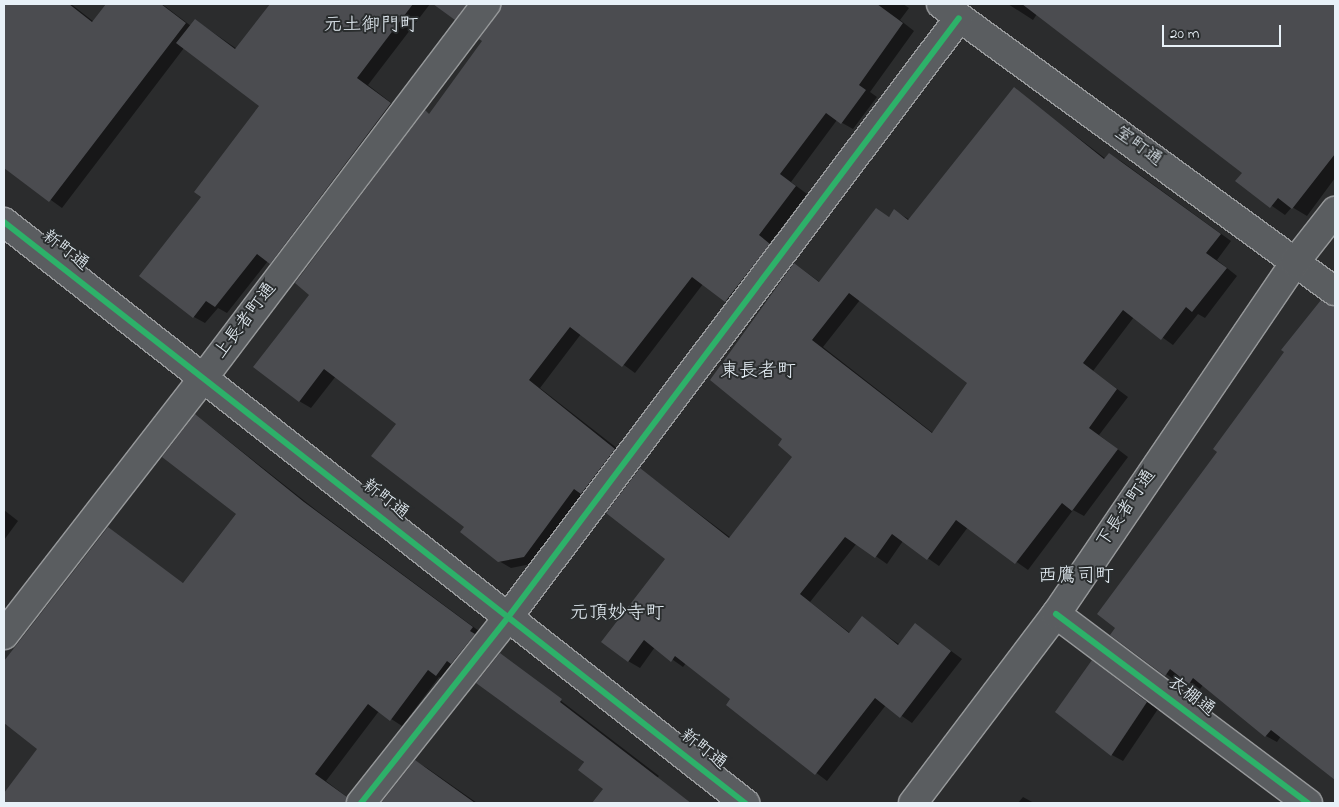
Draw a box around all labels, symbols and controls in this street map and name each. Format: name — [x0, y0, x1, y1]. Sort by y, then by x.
district label: 元土御門町 — [324, 15, 418, 37]
scale bar — [1164, 15, 1283, 47]
text: 20 m — [1170, 23, 1199, 45]
street label: 室町通 — [1110, 122, 1166, 172]
street label: 新町通 — [37, 226, 93, 276]
street label: 上長者町通 — [210, 279, 282, 363]
district label: 東長者町 — [720, 361, 796, 383]
street label: 下長者町通 — [1093, 466, 1161, 552]
street label: 新町通 — [357, 475, 413, 525]
district label: 西鷹司町 — [1038, 566, 1114, 588]
district label: 元頂妙寺町 — [570, 603, 664, 625]
street label: 衣棚通 — [1163, 672, 1219, 722]
street label: 新町通 — [675, 725, 731, 775]

